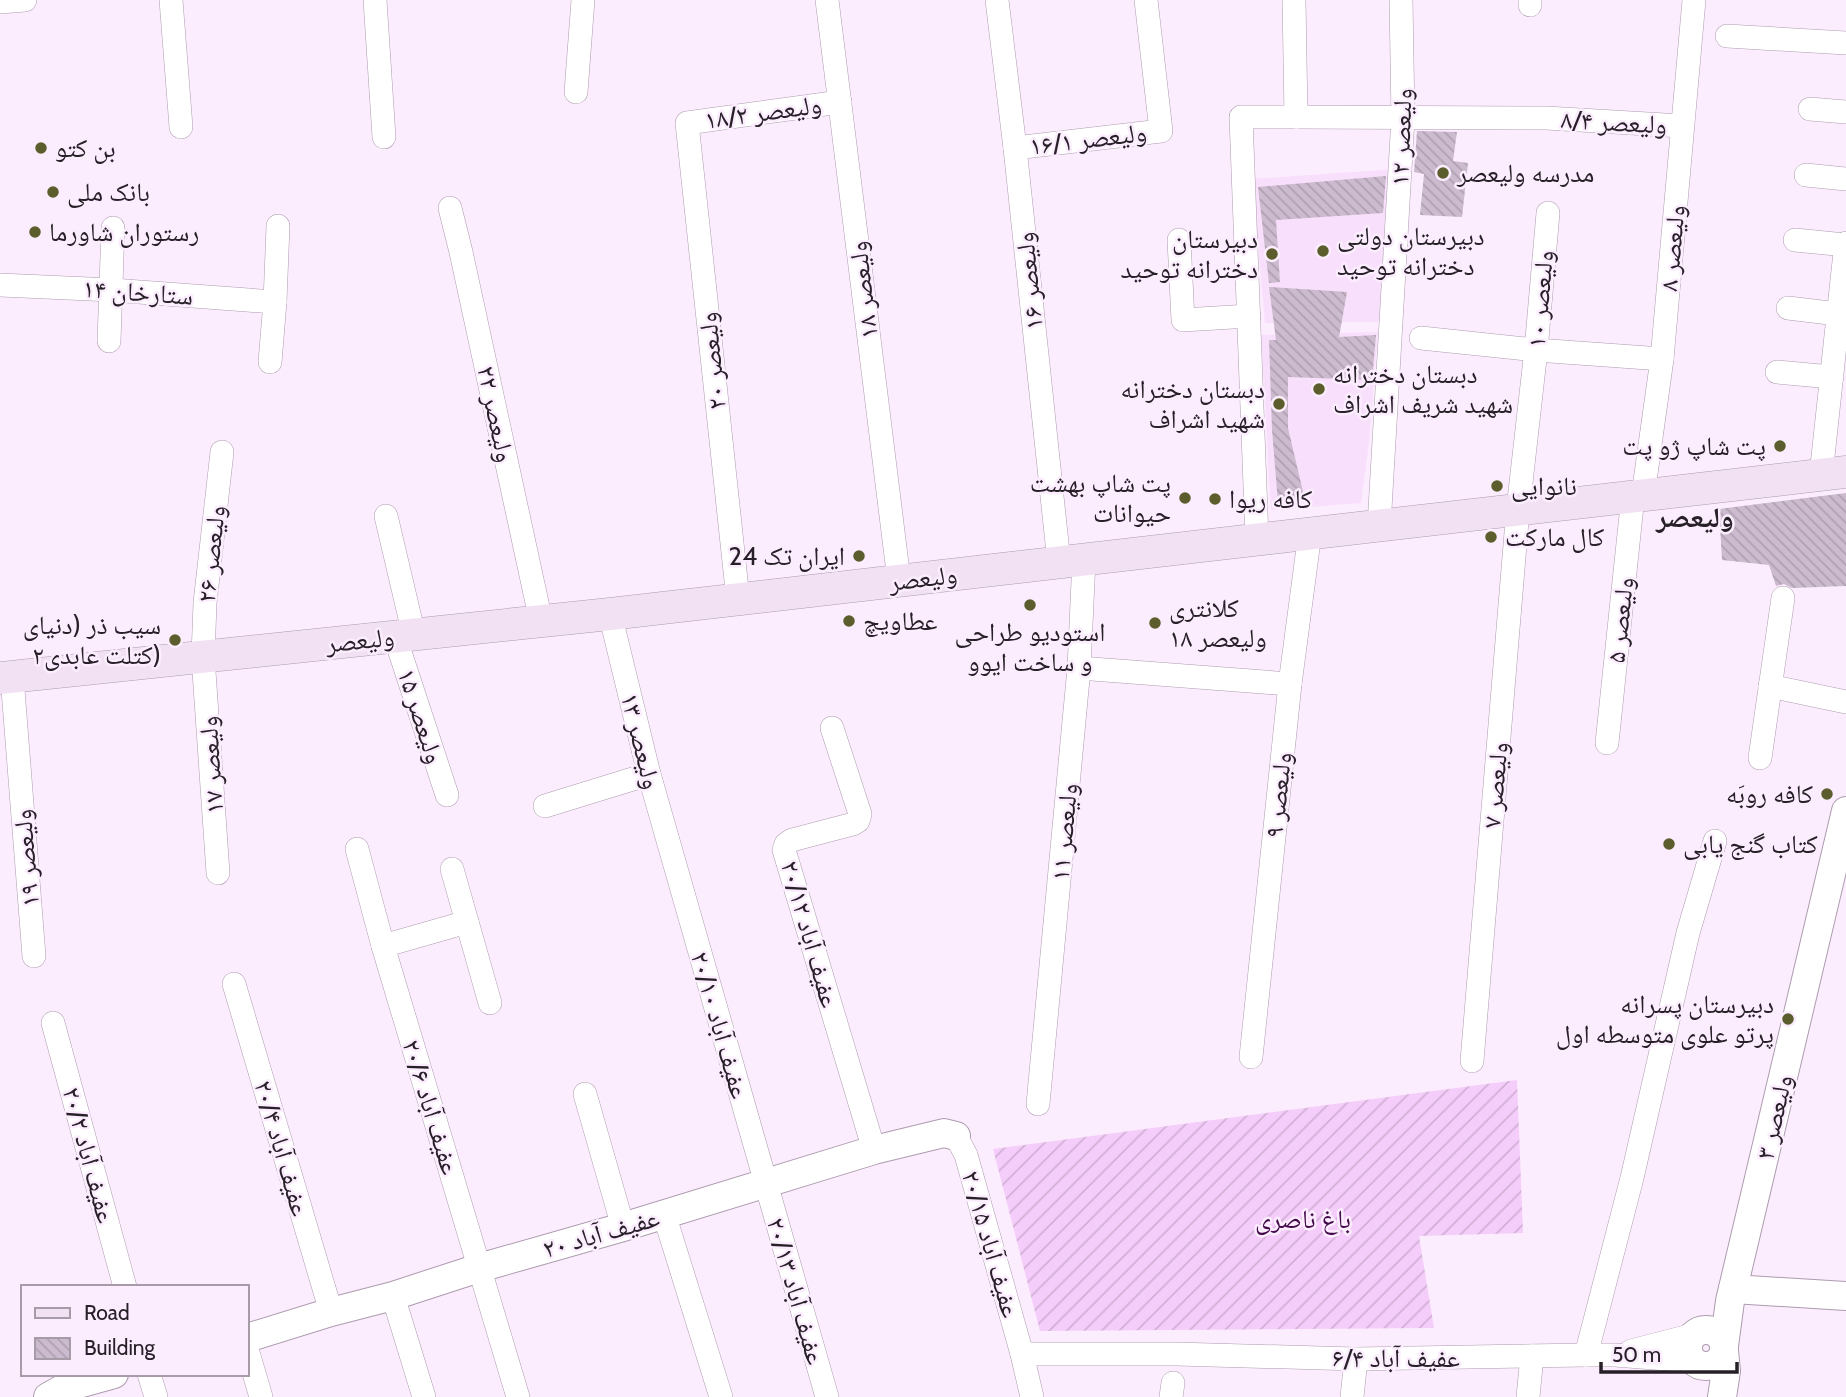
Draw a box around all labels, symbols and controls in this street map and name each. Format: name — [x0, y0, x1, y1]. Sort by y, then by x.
street label: ۱۸/۲ ولیعصر — [702, 88, 824, 136]
street label: ۱۲ ولیعصر — [1383, 88, 1419, 186]
street label: ۸/۴ ولیعصر — [1560, 103, 1668, 141]
street label: ۱۶/۱ ولیعصر — [1028, 116, 1148, 162]
place label: بن کتو — [55, 132, 116, 164]
marker: بن کتو — [33, 140, 49, 156]
place label: مدرسه ولیعصر — [1456, 157, 1594, 189]
marker: مدرسه ولیعصر — [1435, 165, 1451, 181]
place label: بانک ملی — [67, 176, 150, 208]
marker: بانک ملی — [45, 184, 61, 200]
street label: ۸ ولیعصر — [1652, 204, 1692, 292]
place label: رستوران شاورما — [49, 216, 199, 248]
place label: دبیرستان دولتی دخترانه توحید — [1337, 220, 1485, 282]
place label: دبیرستان دخترانه توحید — [1121, 223, 1258, 285]
marker: رستوران شاورما — [27, 224, 43, 240]
street label: ۱۶ ولیعصر — [1008, 231, 1050, 331]
street label: ۱۸ ولیعصر — [841, 240, 885, 340]
marker: دبیرستان دولتی دخترانه توحید — [1315, 243, 1331, 259]
marker: دبیرستان دخترانه توحید — [1264, 246, 1280, 262]
street label: ۱۰ ولیعصر — [1520, 249, 1560, 349]
street label: ۱۴ ستارخان — [82, 272, 194, 312]
street label: ۲۰ ولیعصر — [691, 311, 733, 411]
place label: دبستان دخترانه شهید شریف اشراف — [1333, 358, 1513, 420]
street label: ۲۲ ولیعصر — [470, 363, 522, 465]
place label: دبستان دخترانه شهید اشراف — [1121, 373, 1265, 435]
marker: دبستان دخترانه شهید شریف اشراف — [1311, 381, 1327, 397]
marker: دبستان دخترانه شهید اشراف — [1271, 396, 1287, 412]
place label: پت شاپ ژو پت — [1622, 430, 1766, 462]
marker: پت شاپ ژو پت — [1772, 438, 1788, 454]
place label: پت شاپ بهشت حیوانات — [1030, 467, 1171, 529]
place label: نانوایی — [1511, 470, 1577, 502]
marker: نانوایی — [1489, 478, 1505, 494]
place label: کافه ریوا — [1229, 483, 1312, 515]
marker: پت شاپ بهشت حیوانات — [1177, 490, 1193, 506]
marker: کافه ریوا — [1207, 491, 1223, 507]
district label: ولیعصر — [1655, 500, 1734, 534]
street label: ۲۶ ولیعصر — [190, 504, 232, 604]
place label: کال مارکت — [1505, 521, 1604, 553]
marker: کال مارکت — [1483, 529, 1499, 545]
place label: ایران تک 24 — [729, 540, 845, 572]
marker: ایران تک 24 — [851, 548, 867, 564]
street label: ولیعصر — [886, 558, 959, 598]
street label: ۵ ولیعصر — [1600, 576, 1640, 664]
place label: کلانتری ۱۸ ولیعصر — [1169, 592, 1267, 654]
marker: استودیو طراحی و ساخت ایوو — [1022, 597, 1038, 613]
place label: عطاویچ — [863, 605, 937, 638]
place label: سیب ذر (دنیای کتلت عابدی۲) — [23, 609, 161, 671]
marker: عطاویچ — [841, 613, 857, 629]
marker: کلانتری ۱۸ ولیعصر — [1147, 615, 1163, 631]
place label: استودیو طراحی و ساخت ایوو — [955, 616, 1105, 678]
street label: ولیعصر — [323, 621, 396, 660]
marker: سیب ذر (دنیای کتلت عابدی۲) — [167, 632, 183, 648]
street label: ۱۵ ولیعصر — [391, 665, 451, 767]
street label: ۱۳ ولیعصر — [614, 690, 668, 792]
street label: ۱۷ ولیعصر — [192, 715, 230, 815]
street label: ۷ ولیعصر — [1475, 741, 1515, 829]
street label: ۹ ولیعصر — [1258, 751, 1298, 839]
place label: کافه روبَه — [1726, 778, 1813, 810]
street label: ۱۱ ولیعصر — [1044, 782, 1084, 882]
marker: کافه روبَه — [1819, 786, 1835, 802]
street label: ۱۹ ولیعصر — [6, 808, 46, 908]
place label: کتاب گنج یابی — [1683, 828, 1818, 861]
marker: کتاب گنج یابی — [1661, 836, 1677, 852]
street label: عفیف آباد ۲۰/۱۲ — [774, 857, 846, 1011]
street label: عفیف آباد ۲۰/۱۰ — [684, 948, 756, 1102]
place label: دبیرستان پسرانه پرتو علوی متوسطه اول — [1556, 988, 1774, 1050]
marker: دبیرستان پسرانه پرتو علوی متوسطه اول — [1780, 1011, 1796, 1027]
street label: عفیف آباد ۲۰/۶ — [395, 1036, 467, 1178]
street label: ۳ ولیعصر — [1749, 1071, 1799, 1163]
street label: عفیف آباد ۲۰/۴ — [247, 1076, 317, 1220]
street label: عفیف آباد ۲۰/۲ — [55, 1083, 123, 1227]
street label: عفیف آباد ۲۰/۱۵ — [955, 1167, 1027, 1321]
street label: عفیف آباد ۲۰ — [539, 1201, 663, 1265]
park label: باغ ناصری — [1255, 1203, 1351, 1235]
street label: عفیف آباد ۲۰/۱۳ — [760, 1214, 832, 1368]
legend — [21, 1285, 248, 1376]
text: Road — [84, 1300, 130, 1325]
scale bar — [1601, 1330, 1738, 1374]
text: Building — [84, 1335, 156, 1360]
street label: عفیف آباد ۶/۴ — [1332, 1342, 1460, 1374]
text: 50 m — [1612, 1342, 1661, 1367]

